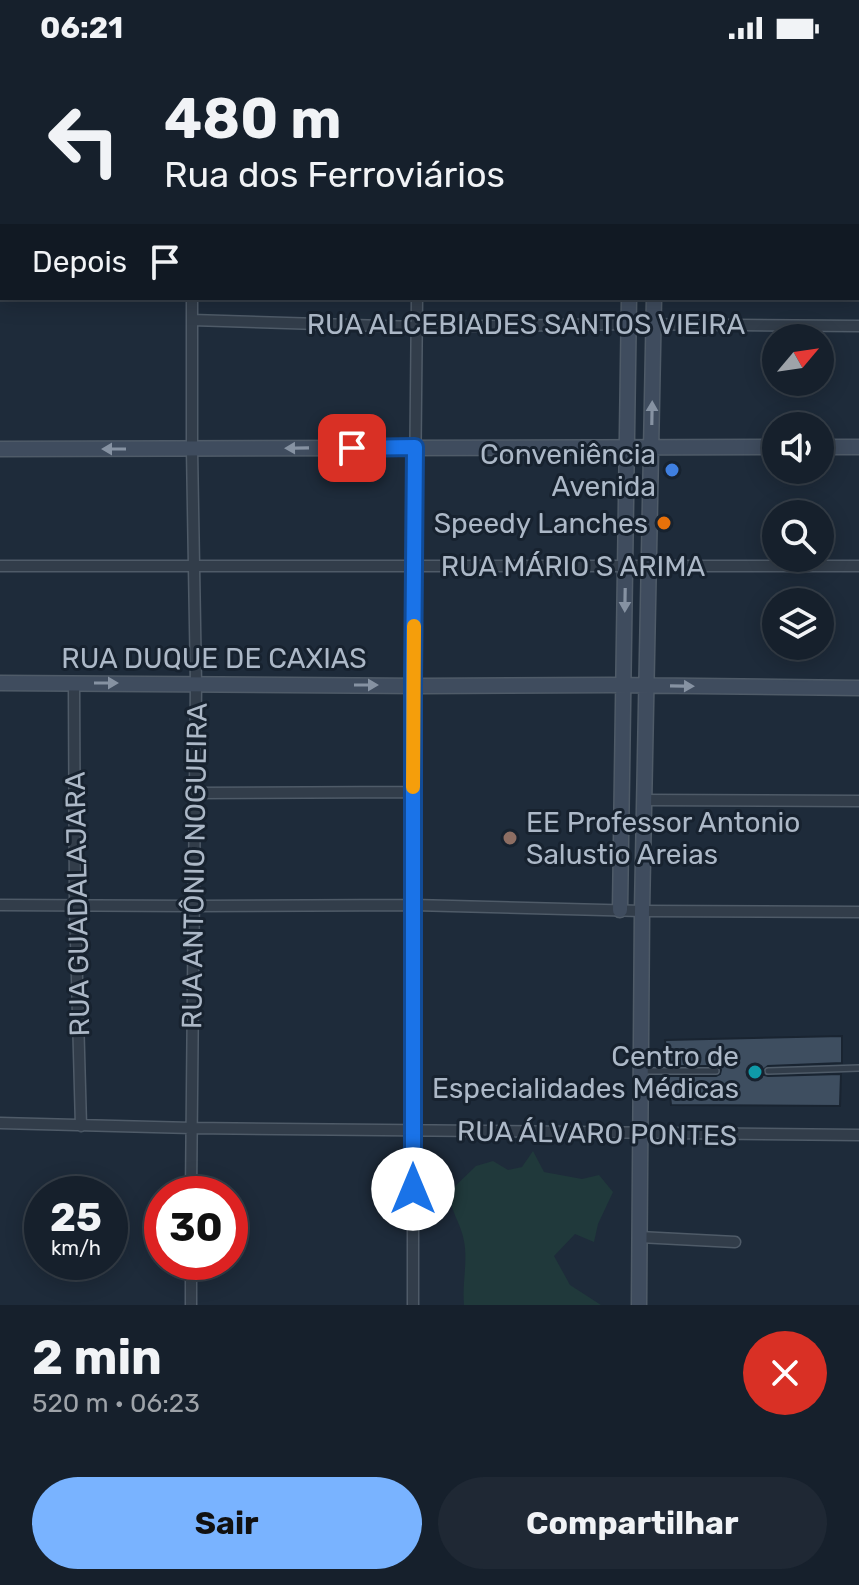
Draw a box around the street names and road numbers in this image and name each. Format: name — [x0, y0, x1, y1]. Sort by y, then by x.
street label: RUA ALCEBIADES SANTOS VIEIRA — [307, 308, 745, 341]
street label: RUA MÁRIO S ARIMA — [441, 550, 706, 583]
street label: RUA DUQUE DE CAXIAS — [61, 642, 367, 675]
street label: RUA ANTÔNIO NOGUEIRA — [175, 702, 214, 1029]
street label: RUA GUADALAJARA — [59, 771, 96, 1037]
street label: RUA ÁLVARO PONTES — [456, 1115, 737, 1152]

